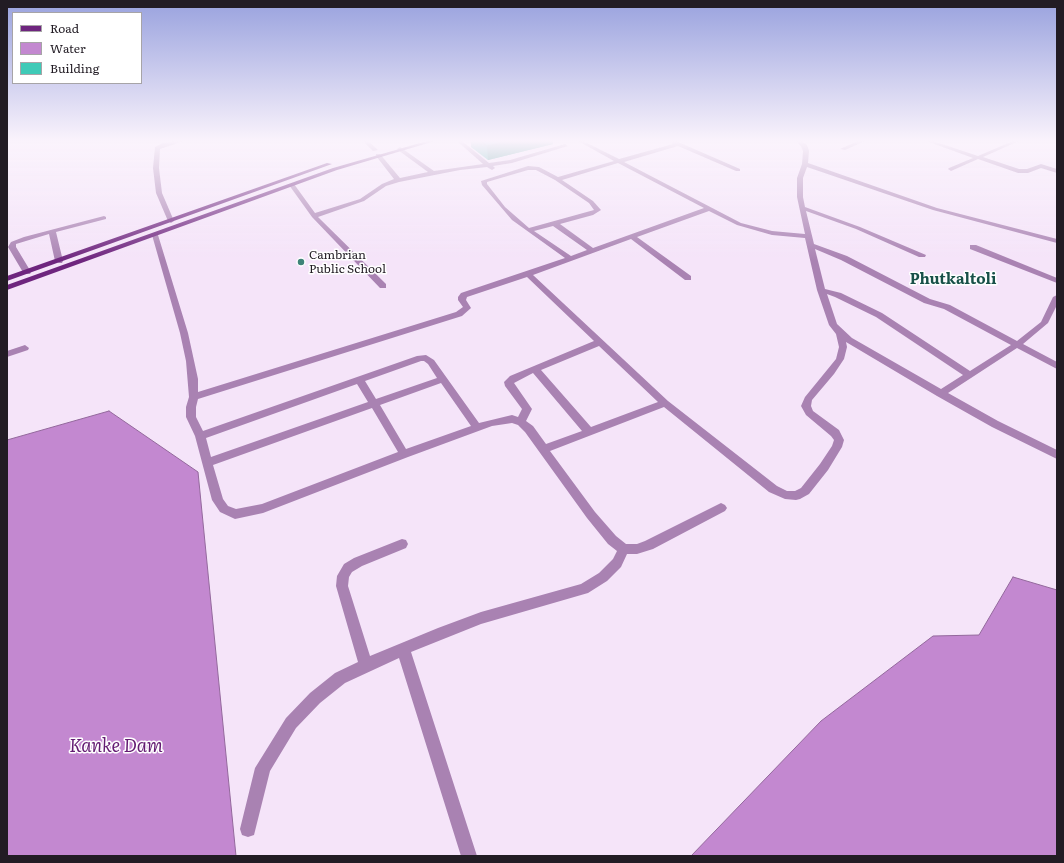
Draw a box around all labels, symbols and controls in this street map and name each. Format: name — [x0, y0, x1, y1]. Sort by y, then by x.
legend — [12, 12, 142, 84]
text: Road — [50, 19, 79, 37]
text: Water — [50, 39, 86, 57]
text: Building — [50, 59, 99, 77]
place label: Cambrian Public School — [309, 248, 386, 276]
marker: Cambrian Public School — [296, 257, 306, 267]
district label: Phutkaltoli — [910, 271, 996, 289]
water label: Kanke Dam — [69, 736, 163, 758]

